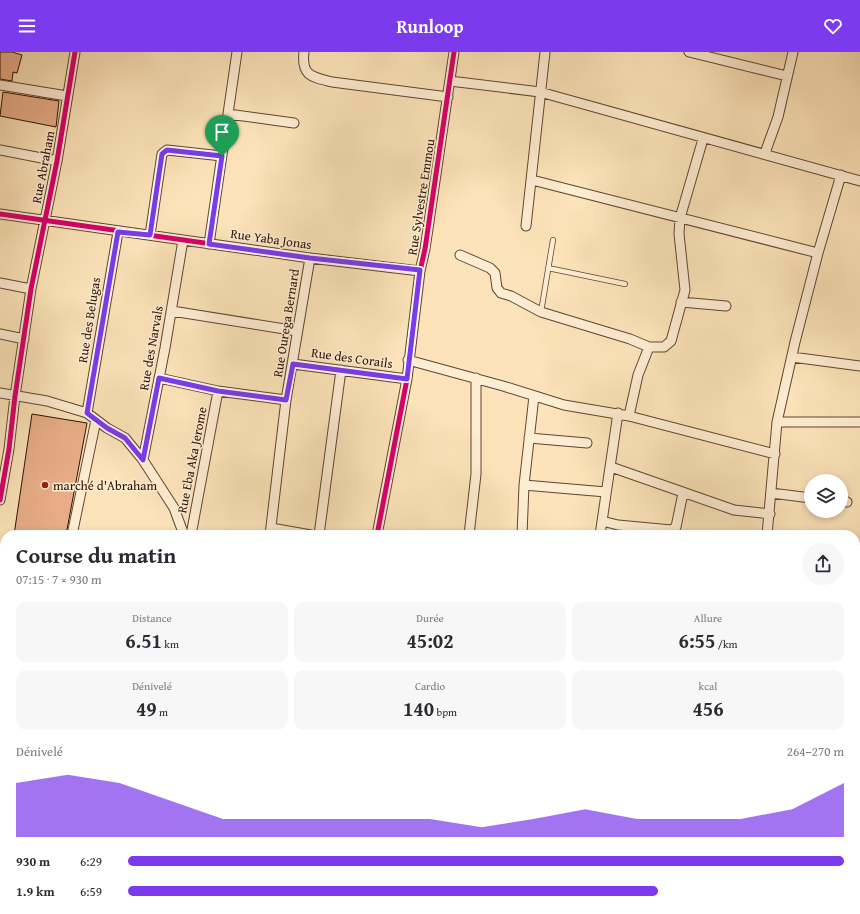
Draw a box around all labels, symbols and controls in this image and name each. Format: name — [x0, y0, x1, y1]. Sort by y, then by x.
text: Runloop — [396, 13, 464, 40]
icon: menu — [16, 15, 38, 37]
icon: heart — [822, 15, 844, 37]
pin — [205, 115, 239, 156]
icon: arrive — [211, 121, 233, 143]
street label: Rue Abraham — [27, 129, 59, 205]
street label: Rue Sylvestre Emmou — [402, 137, 440, 257]
street label: Rue Yaba Jonas — [229, 224, 313, 254]
street label: Rue Ourega Bernard — [268, 267, 304, 379]
street label: Rue des Belugas — [73, 276, 105, 364]
street label: Rue des Narvals — [134, 304, 168, 392]
street label: Rue des Corails — [310, 343, 394, 373]
street label: Rue Eba Aka Jerome — [172, 405, 212, 515]
map controls — [804, 474, 848, 518]
button: layers — [804, 474, 848, 518]
place label: marché d'Abraham — [53, 476, 157, 495]
marker: marché d'Abraham — [40, 480, 50, 490]
text: Course du matin — [16, 539, 176, 571]
button: share — [802, 543, 844, 585]
text: 07:15 · 7 × 930 m — [16, 570, 102, 589]
text: Distance — [132, 610, 172, 626]
text: Durée — [416, 610, 444, 626]
text: Allure — [694, 610, 722, 626]
text: 6.51 — [125, 626, 162, 655]
text: 45:02 — [406, 626, 454, 655]
text: 6:55 — [679, 626, 715, 655]
text: km — [162, 636, 179, 652]
text: /km — [715, 636, 737, 652]
text: Dénivelé — [132, 678, 172, 694]
text: Cardio — [415, 678, 445, 694]
text: kcal — [699, 678, 717, 694]
text: 49 — [136, 694, 157, 723]
text: 140 — [403, 694, 434, 723]
text: 456 — [692, 694, 724, 723]
text: m — [157, 704, 168, 720]
text: bpm — [434, 704, 457, 720]
text: Dénivelé — [16, 742, 63, 761]
text: 264–270 m — [787, 742, 844, 761]
text: 930 m — [16, 852, 50, 871]
text: 6:29 — [80, 852, 102, 871]
text: 1.9 km — [16, 882, 55, 901]
text: 6:59 — [80, 882, 102, 901]

